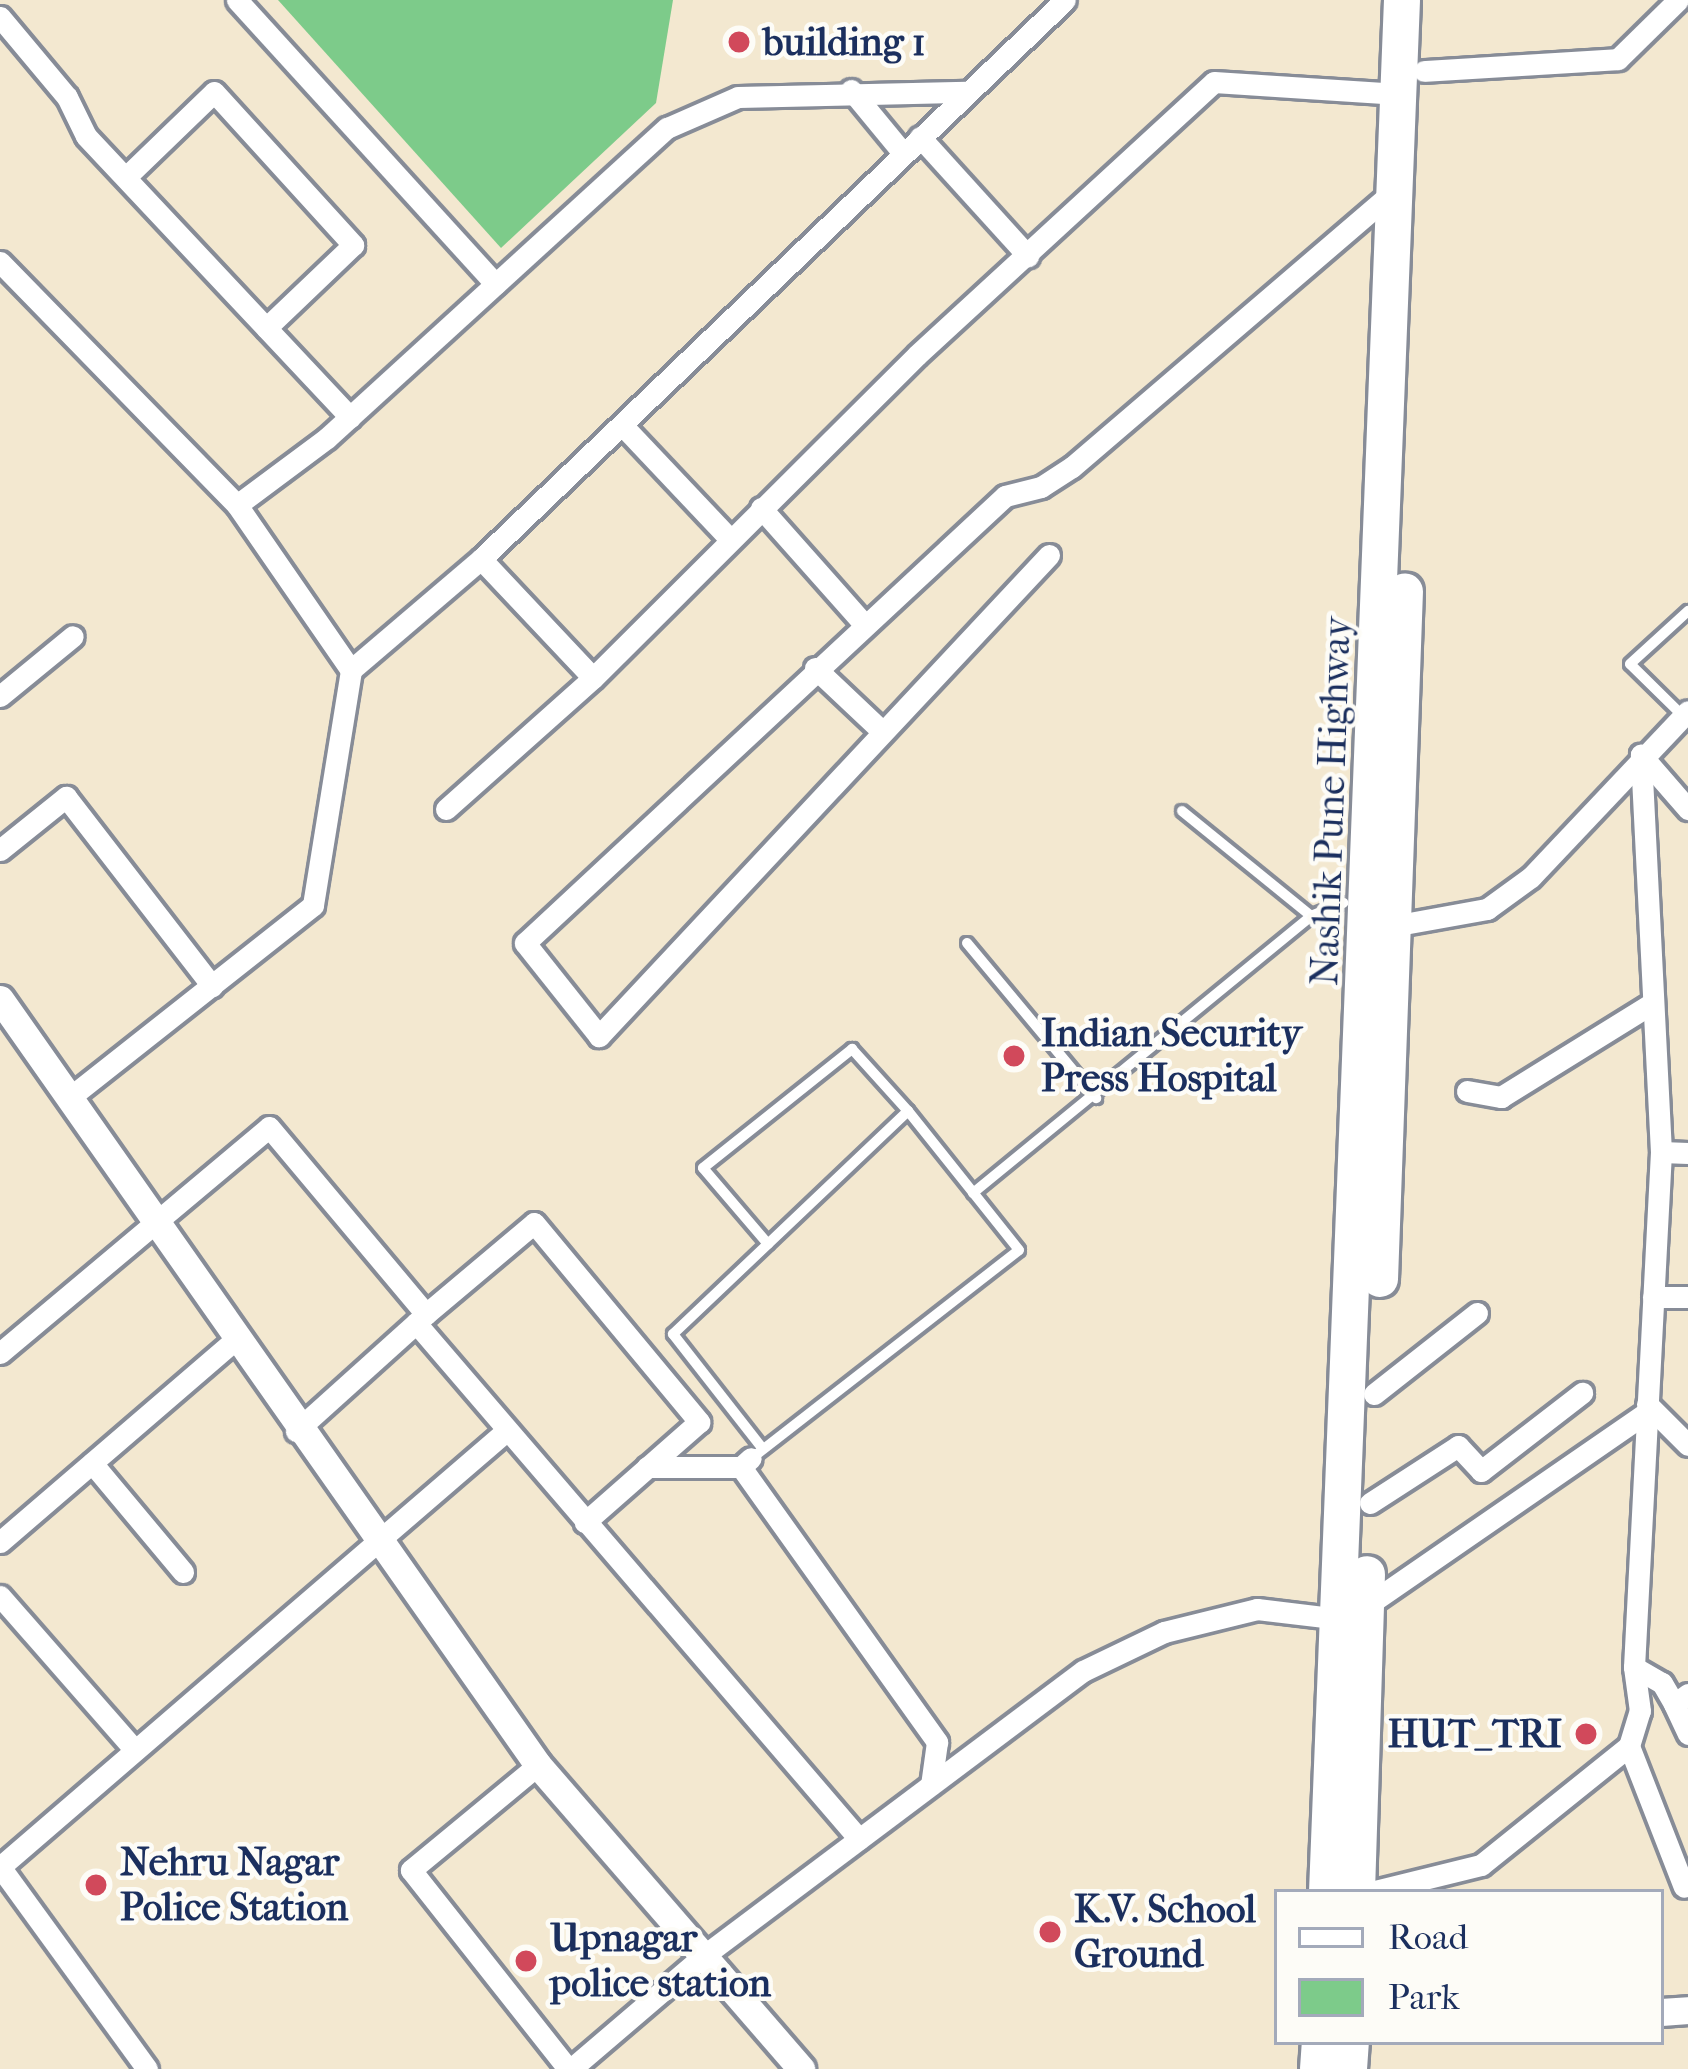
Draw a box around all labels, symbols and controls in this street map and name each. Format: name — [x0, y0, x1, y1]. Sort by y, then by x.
place label: building 1 — [763, 19, 926, 65]
marker: building 1 — [726, 29, 752, 55]
street label: Nashik Pune Highway — [1301, 616, 1361, 986]
place label: Indian Security Press Hospital — [1041, 1011, 1302, 1102]
marker: Indian Security Press Hospital — [998, 1040, 1030, 1072]
place label: HUT_TRI — [1387, 1711, 1562, 1757]
marker: HUT_TRI — [1573, 1721, 1599, 1747]
place label: Nehru Nagar Police Station — [120, 1840, 348, 1931]
marker: Nehru Nagar Police Station — [83, 1872, 109, 1898]
place label: K.V. School Ground — [1074, 1887, 1256, 1978]
legend — [1274, 1889, 1664, 2045]
place label: Upnagar police station — [550, 1916, 771, 2007]
text: Road — [1388, 1916, 1468, 1958]
marker: K.V. School Ground — [1037, 1919, 1063, 1945]
marker: Upnagar police station — [513, 1948, 539, 1974]
text: Park — [1388, 1976, 1460, 2018]

